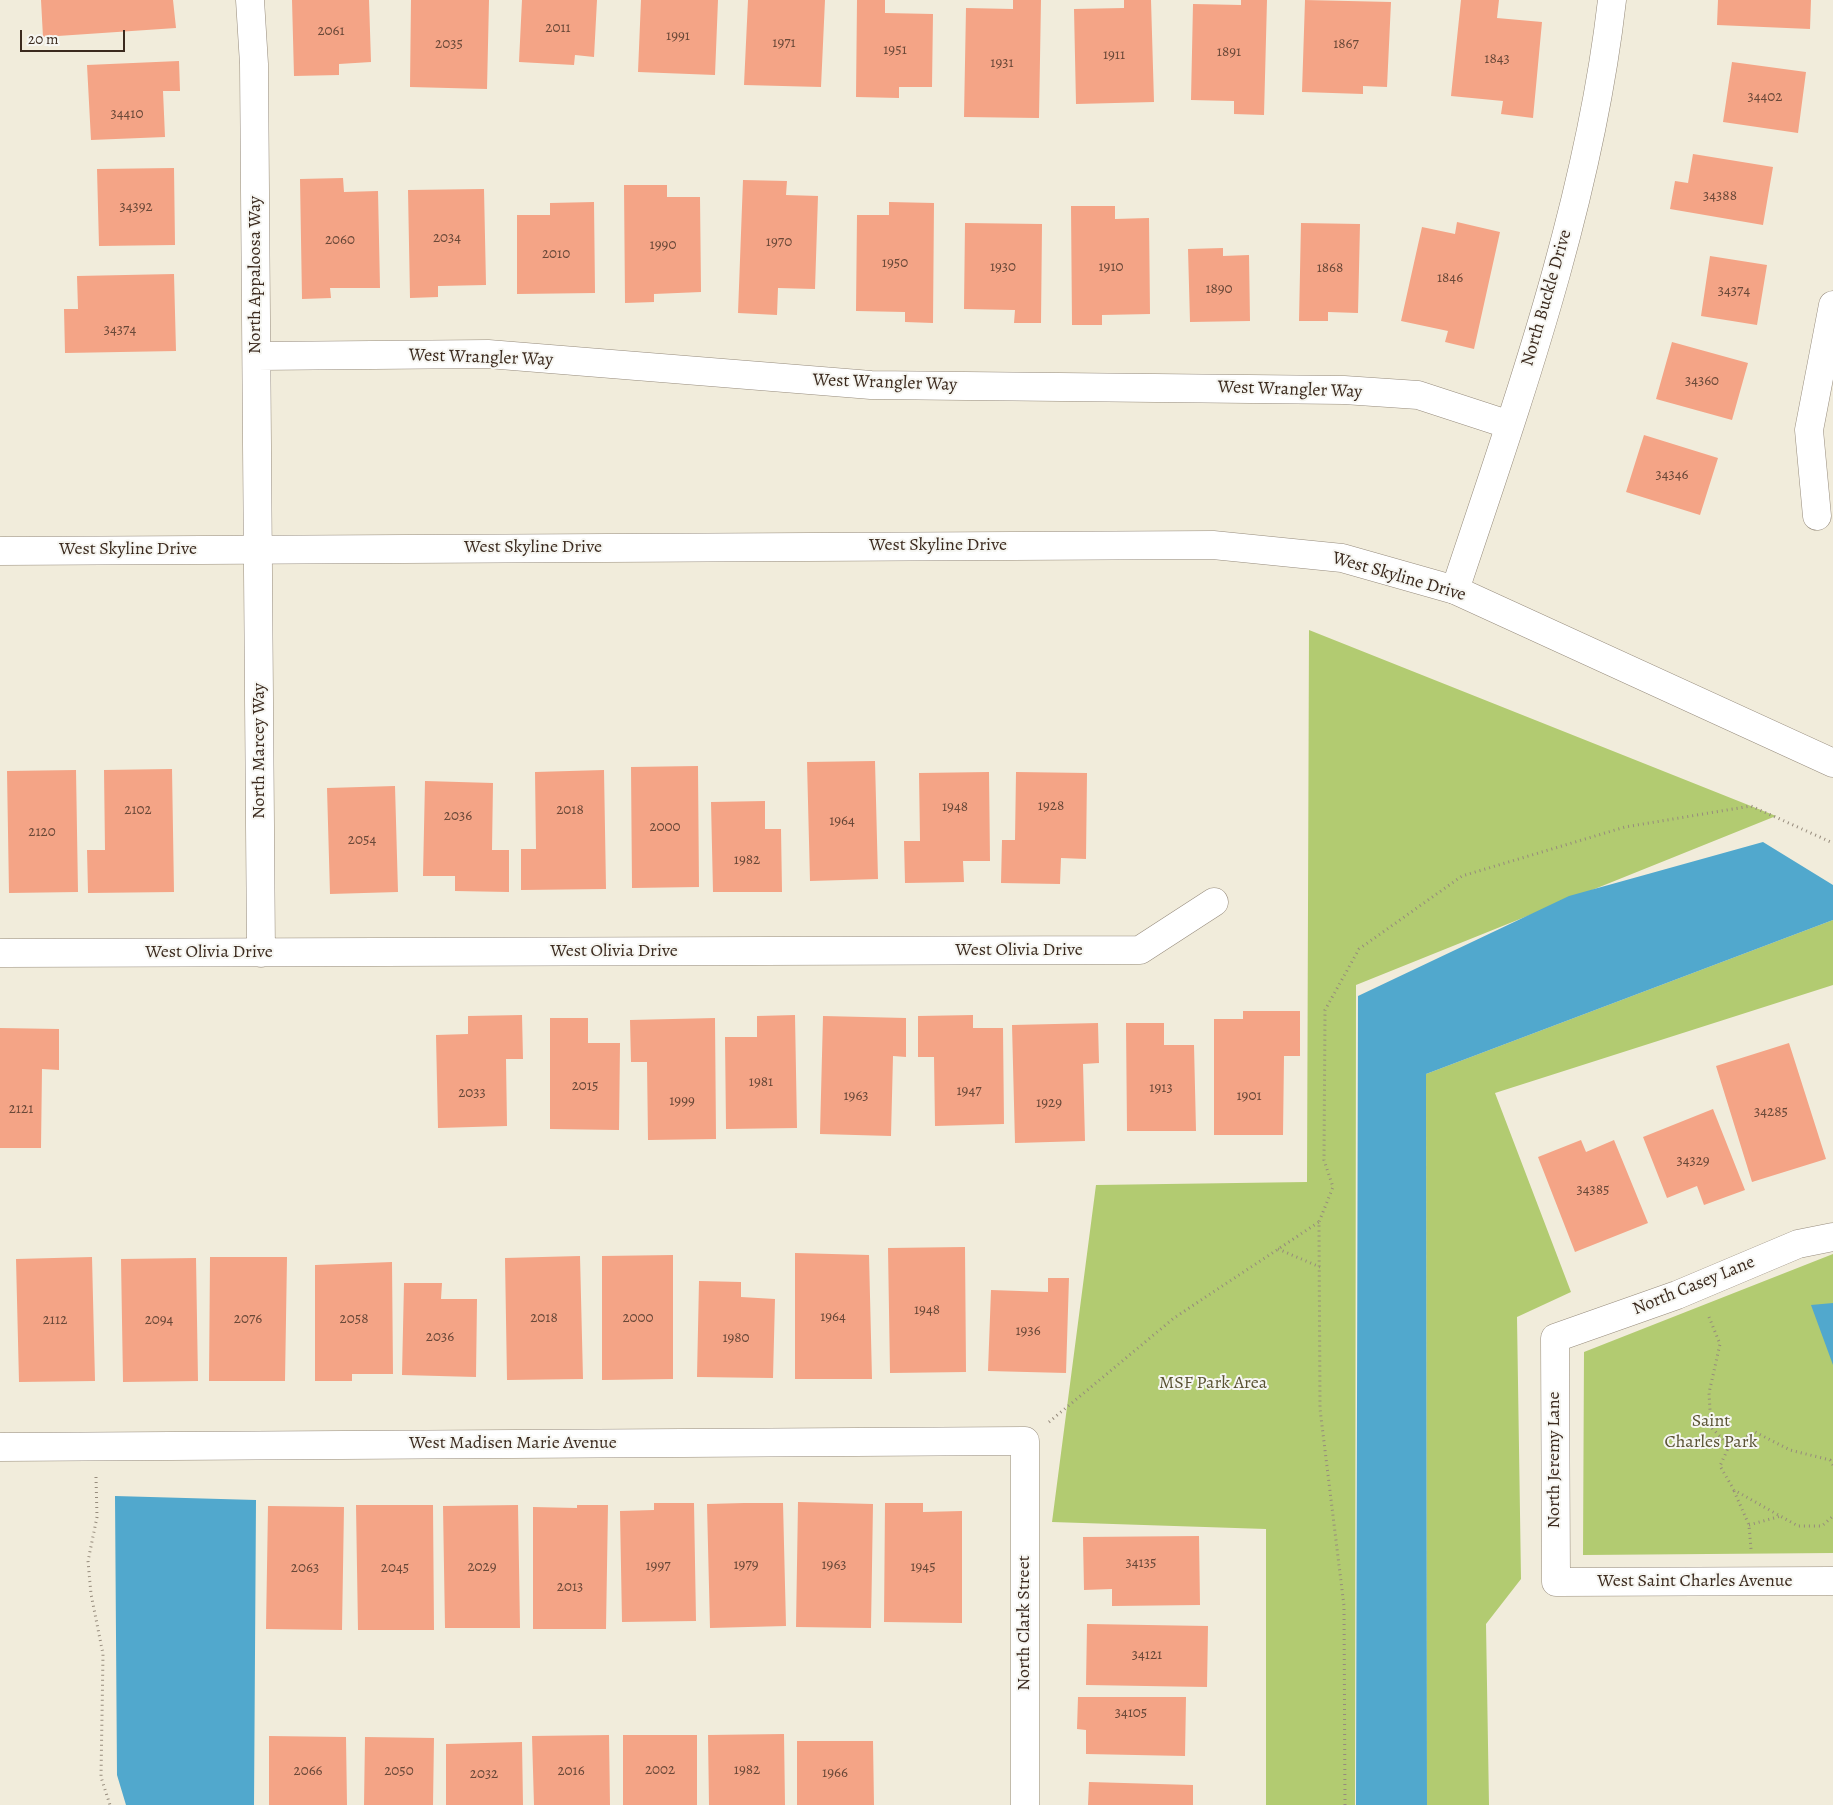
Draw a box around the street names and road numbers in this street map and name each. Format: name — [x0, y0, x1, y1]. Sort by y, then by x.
street label: North Appaloosa Way — [245, 196, 267, 354]
street label: North Buckle Drive — [1517, 227, 1577, 369]
street label: West Wrangler Way — [408, 345, 554, 371]
street label: West Wrangler Way — [812, 370, 958, 396]
street label: West Wrangler Way — [1217, 377, 1363, 403]
street label: West Skyline Drive — [869, 535, 1007, 557]
street label: West Skyline Drive — [464, 537, 602, 559]
street label: West Skyline Drive — [59, 539, 197, 561]
street label: West Skyline Drive — [1330, 548, 1468, 606]
street label: North Marcey Way — [249, 683, 271, 819]
street label: West Olivia Drive — [955, 940, 1083, 962]
street label: West Olivia Drive — [550, 941, 678, 963]
street label: West Olivia Drive — [145, 942, 273, 964]
street label: North Casey Lane — [1630, 1252, 1758, 1320]
street label: North Jeremy Lane — [1544, 1391, 1566, 1529]
street label: West Madisen Marie Avenue — [409, 1433, 617, 1455]
street label: North Clark Street — [1014, 1555, 1036, 1691]
street label: West Saint Charles Avenue — [1597, 1571, 1793, 1593]

